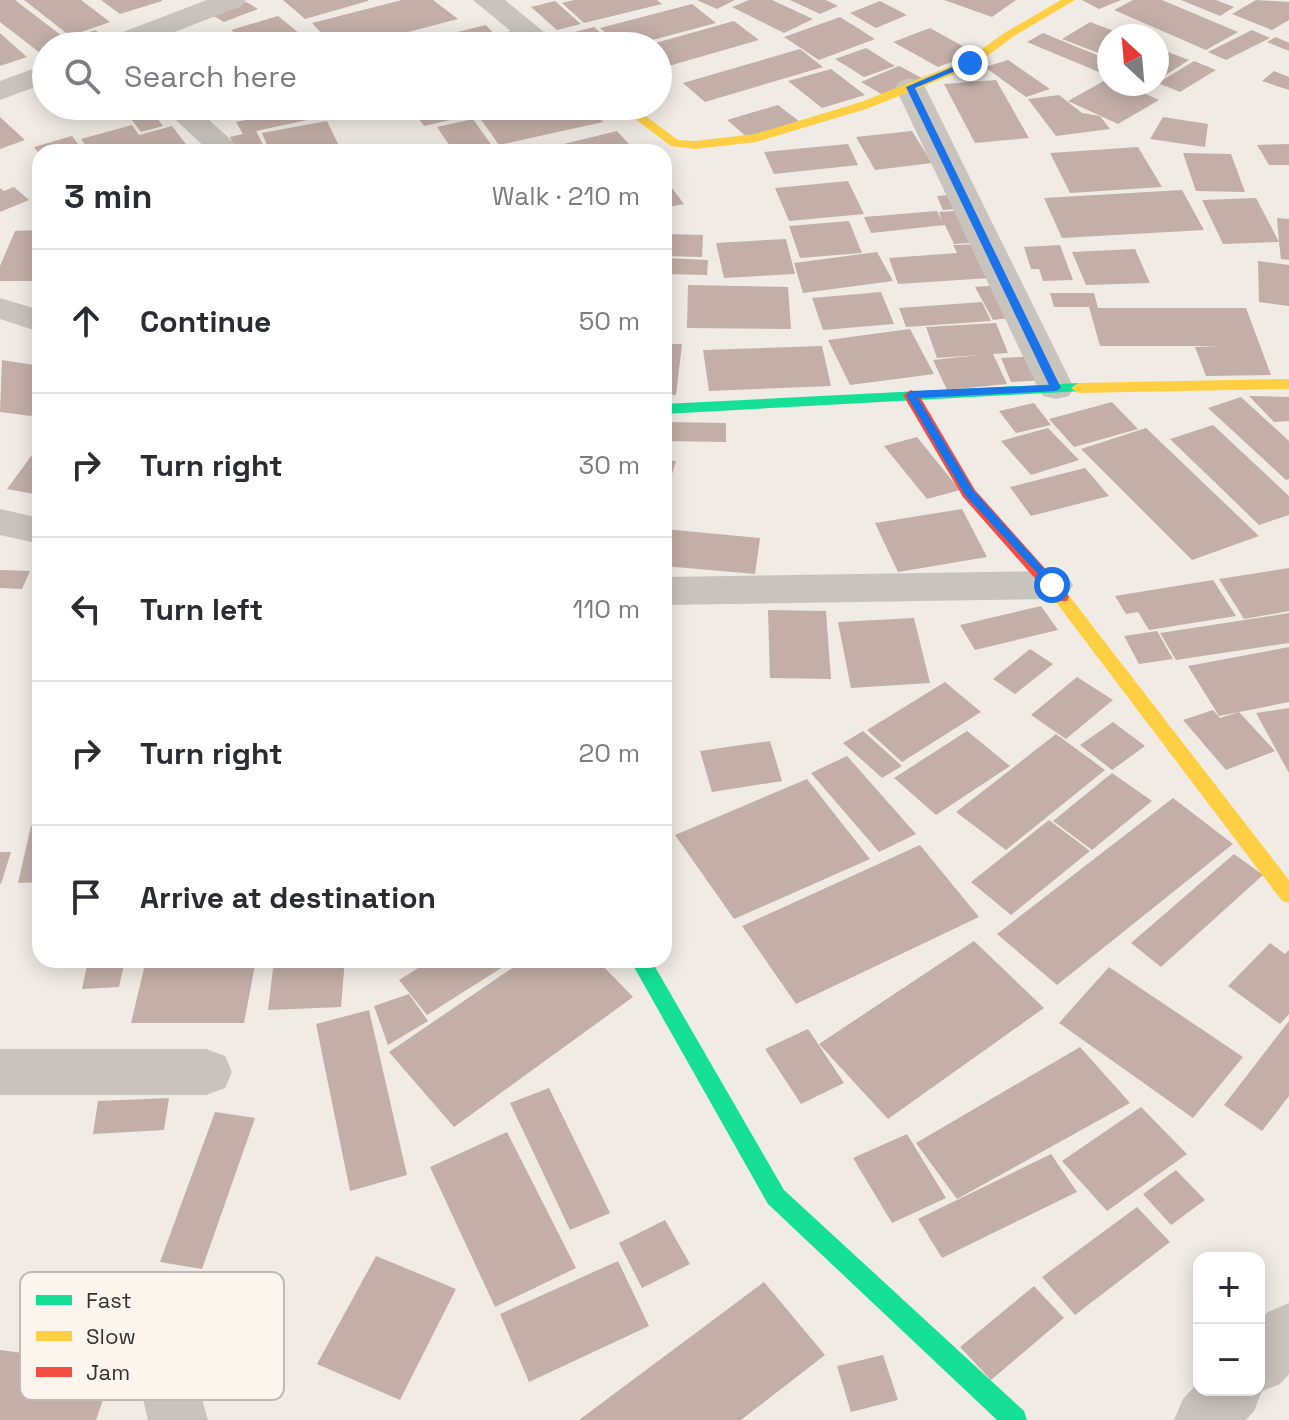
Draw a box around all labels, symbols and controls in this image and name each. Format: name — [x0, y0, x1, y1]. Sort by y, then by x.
north arrow — [1097, 24, 1169, 96]
search box — [32, 32, 672, 120]
route end — [952, 45, 988, 81]
icon: search — [60, 54, 104, 98]
text: Search here — [124, 57, 297, 96]
text: 3 min — [64, 175, 152, 218]
text: Walk · 210 m — [492, 179, 640, 213]
icon: ahead — [64, 299, 108, 343]
text: Continue — [140, 302, 271, 341]
text: 50 m — [579, 304, 640, 338]
icon: right — [64, 443, 108, 487]
text: Turn right — [140, 446, 283, 485]
text: 30 m — [579, 448, 640, 482]
route start — [1034, 567, 1070, 603]
icon: left — [64, 587, 108, 631]
text: Turn left — [140, 590, 263, 629]
text: 110 m — [573, 592, 640, 626]
icon: right — [64, 731, 108, 775]
text: Turn right — [140, 734, 283, 773]
text: 20 m — [579, 736, 640, 770]
icon: arrive — [64, 875, 108, 919]
text: Arrive at destination — [140, 878, 436, 917]
map controls — [1193, 1252, 1265, 1396]
button: + — [1193, 1252, 1265, 1324]
legend — [20, 1272, 284, 1400]
text: Fast — [86, 1286, 132, 1314]
text: Slow — [86, 1322, 136, 1350]
button: − — [1193, 1324, 1265, 1396]
text: Jam — [86, 1358, 130, 1386]

